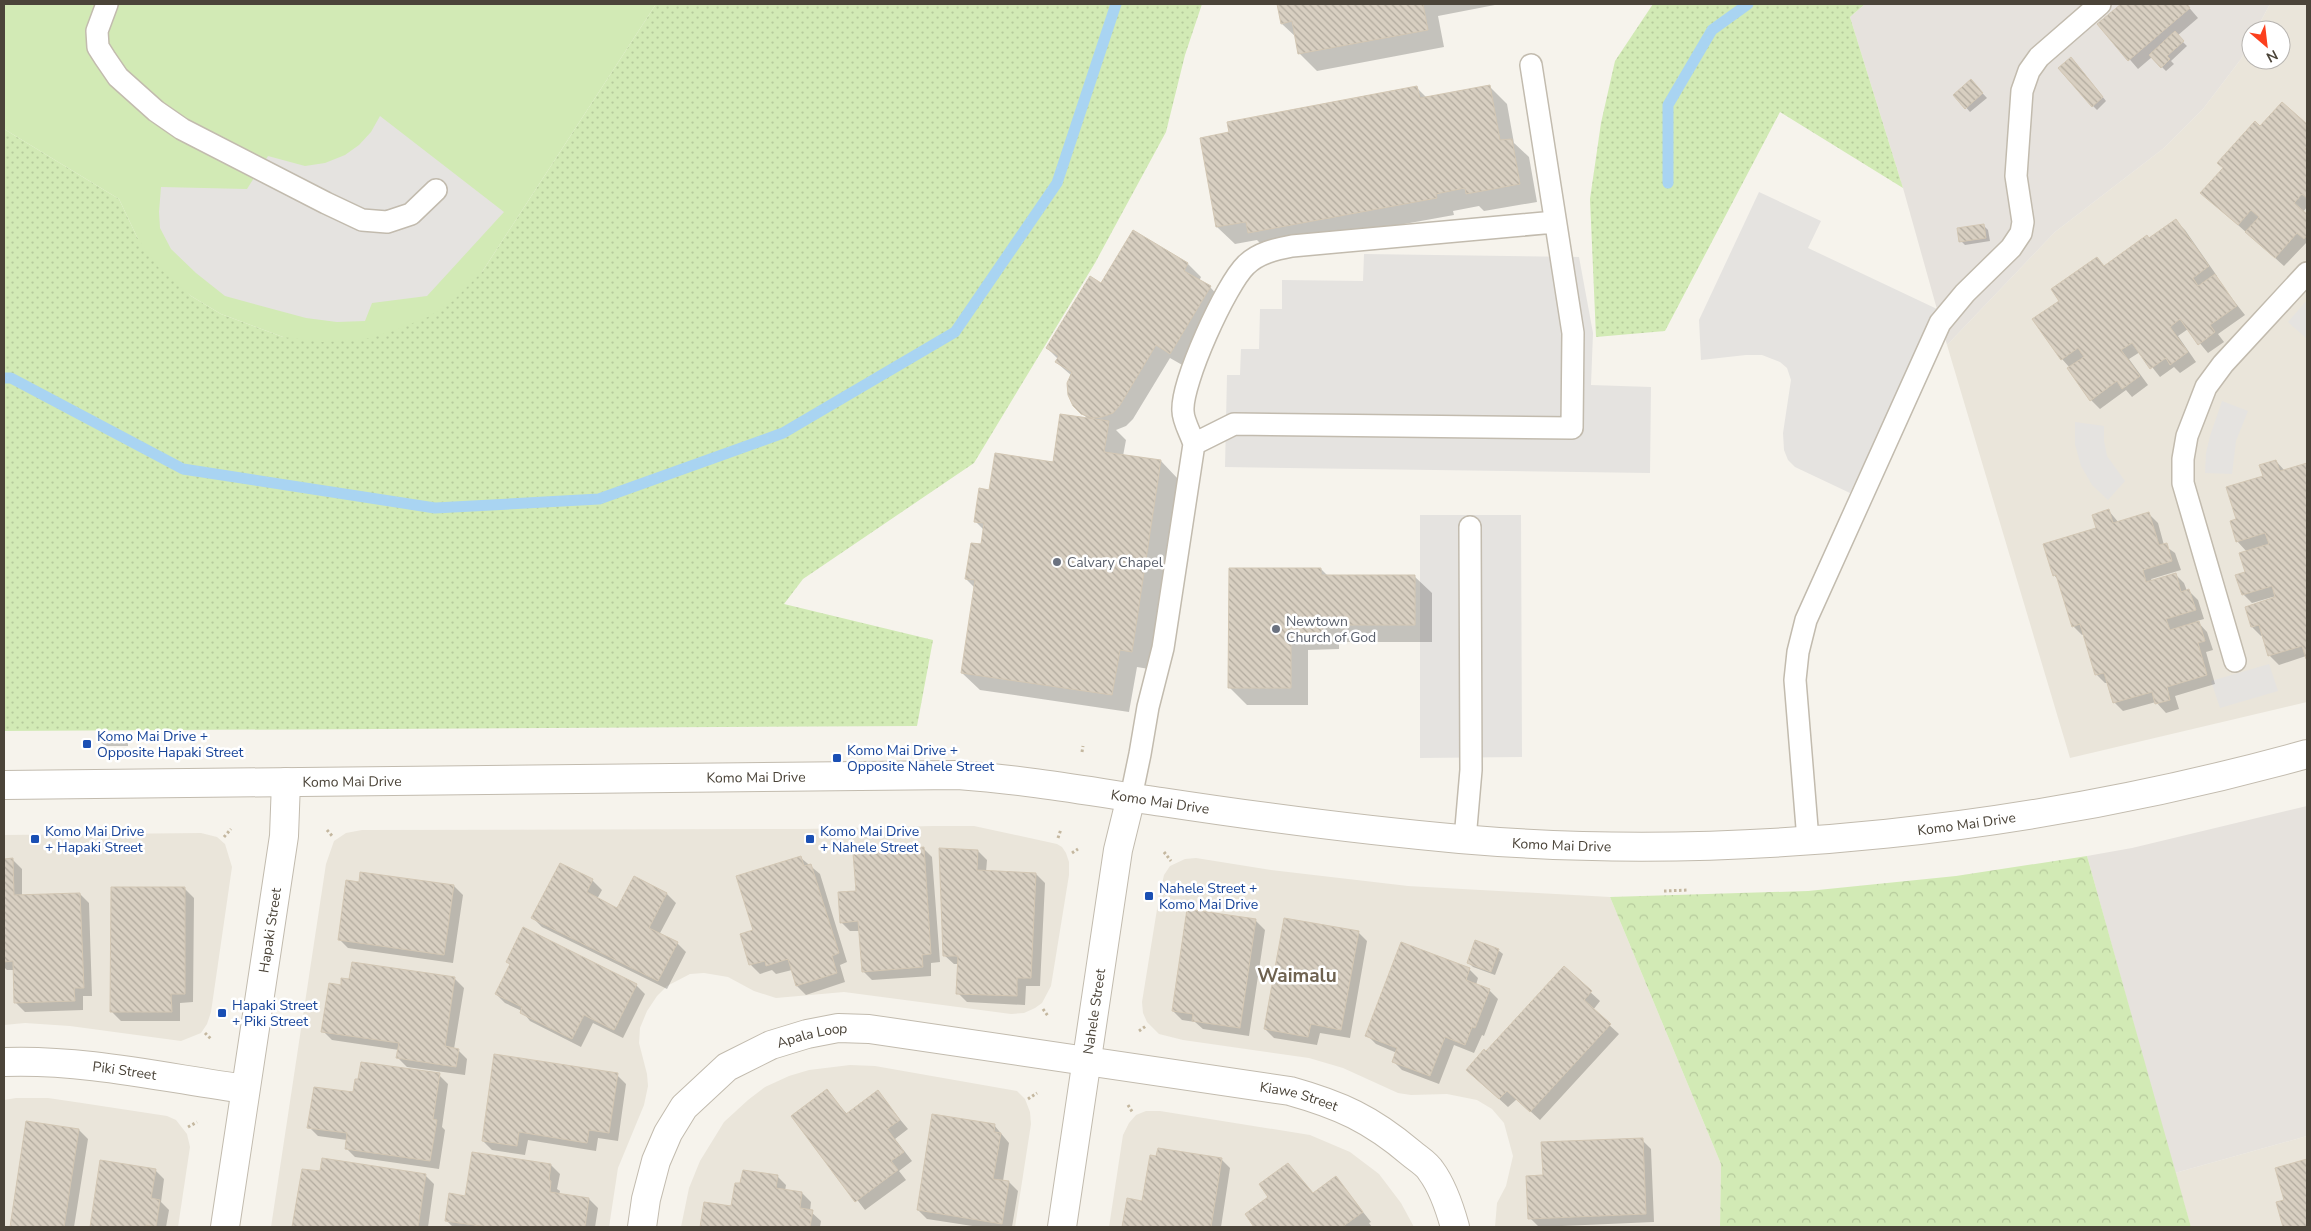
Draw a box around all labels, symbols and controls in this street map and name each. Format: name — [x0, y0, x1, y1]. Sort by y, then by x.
north arrow — [2241, 20, 2291, 70]
text: N — [2263, 45, 2281, 67]
place label: Calvary Chapel — [1067, 553, 1164, 572]
marker: Calvary Chapel — [1051, 556, 1063, 568]
place label: Newtown Church of God — [1286, 612, 1376, 647]
marker: Newtown Church of God — [1270, 623, 1282, 635]
place label: Komo Mai Drive + Opposite Hapaki Street — [97, 727, 244, 762]
marker: Komo Mai Drive + Opposite Hapaki Street — [81, 738, 93, 750]
place label: Komo Mai Drive + Opposite Nahele Street — [847, 741, 994, 776]
marker: Komo Mai Drive + Opposite Nahele Street — [831, 752, 843, 764]
street label: Komo Mai Drive — [706, 767, 806, 787]
street label: Komo Mai Drive — [302, 771, 402, 791]
street label: Komo Mai Drive — [1110, 785, 1211, 818]
street label: Komo Mai Drive — [1916, 808, 2017, 840]
place label: Komo Mai Drive + Hapaki Street — [45, 822, 144, 857]
place label: Komo Mai Drive + Nahele Street — [820, 822, 919, 857]
marker: Komo Mai Drive + Hapaki Street — [29, 833, 41, 845]
marker: Komo Mai Drive + Nahele Street — [804, 833, 816, 845]
street label: Komo Mai Drive — [1511, 833, 1611, 856]
place label: Nahele Street + Komo Mai Drive — [1159, 879, 1258, 914]
street label: Hapaki Street — [254, 886, 286, 974]
marker: Nahele Street + Komo Mai Drive — [1143, 890, 1155, 902]
district label: Waimalu — [1257, 963, 1337, 989]
street label: Nahele Street — [1078, 967, 1110, 1056]
place label: Hapaki Street + Piki Street — [232, 996, 318, 1031]
marker: Hapaki Street + Piki Street — [216, 1007, 228, 1019]
street label: Apala Loop — [774, 1018, 848, 1052]
street label: Piki Street — [92, 1057, 158, 1084]
street label: Kiawe Street — [1259, 1077, 1341, 1116]

